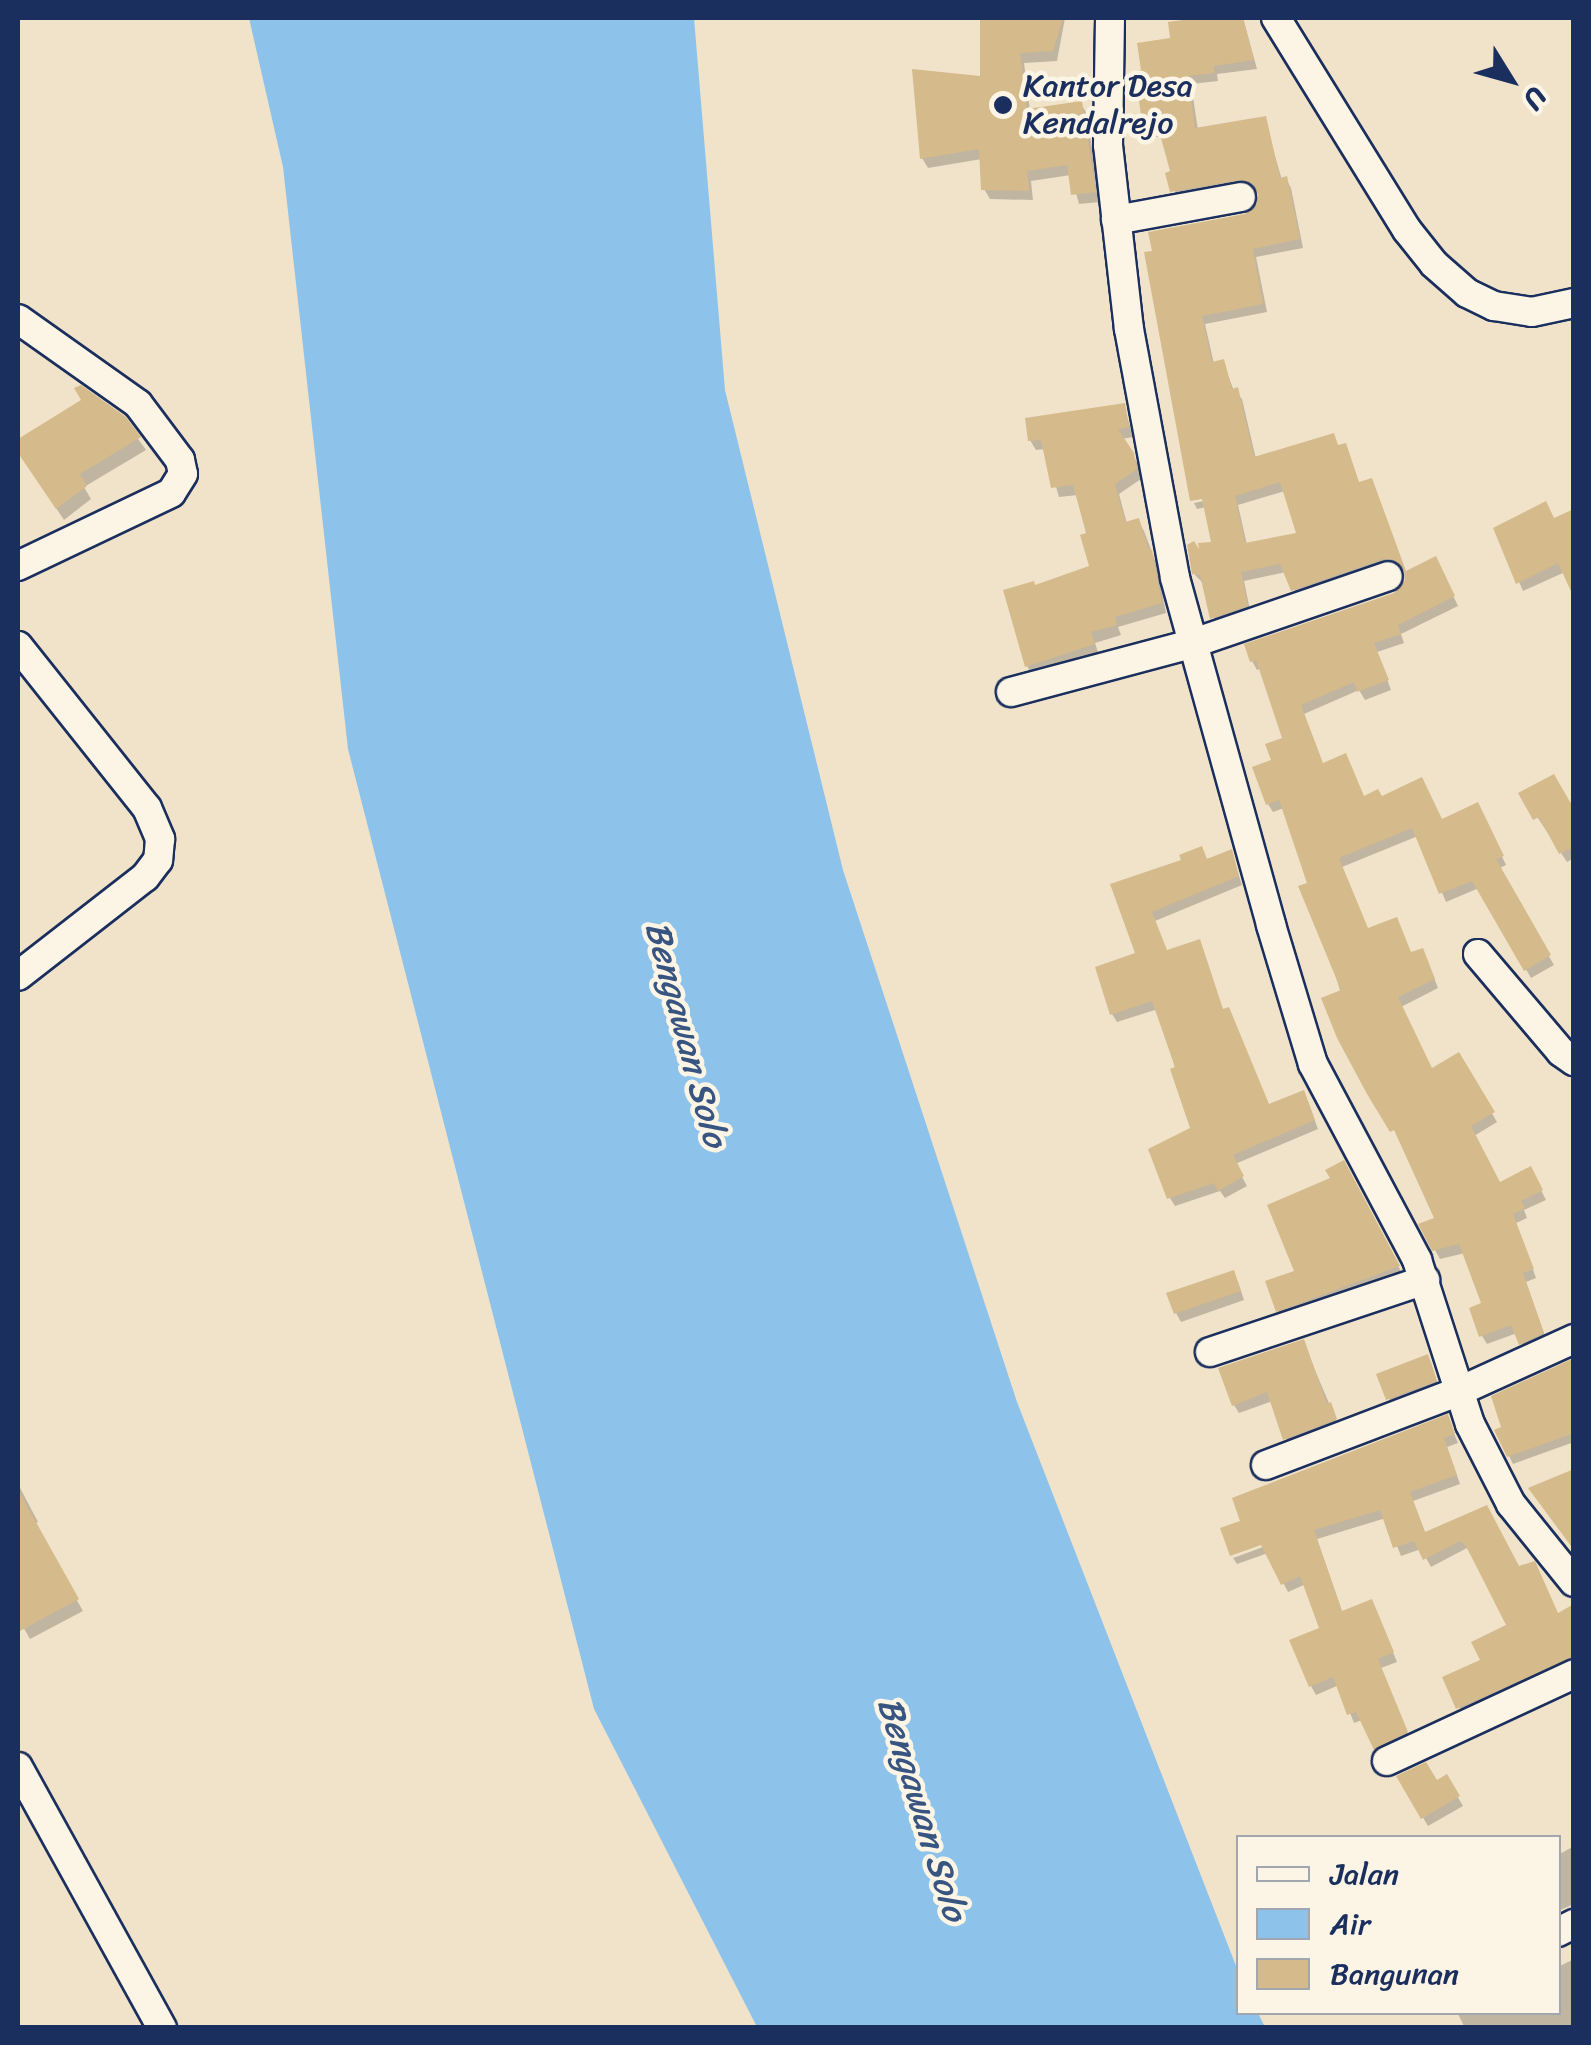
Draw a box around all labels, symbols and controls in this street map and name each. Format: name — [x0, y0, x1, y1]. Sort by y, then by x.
north arrow — [1461, 30, 1561, 130]
place label: Kantor Desa Kendalrejo — [1023, 68, 1194, 143]
text: U — [1510, 76, 1561, 120]
marker: Kantor Desa Kendalrejo — [992, 94, 1014, 116]
water label: Bengawan Solo — [637, 917, 737, 1151]
water label: Bengawan Solo — [869, 1692, 977, 1926]
legend — [1236, 1835, 1561, 2015]
text: Jalan — [1330, 1847, 1399, 1901]
text: Air — [1330, 1897, 1370, 1951]
text: Bangunan — [1330, 1947, 1459, 2001]

